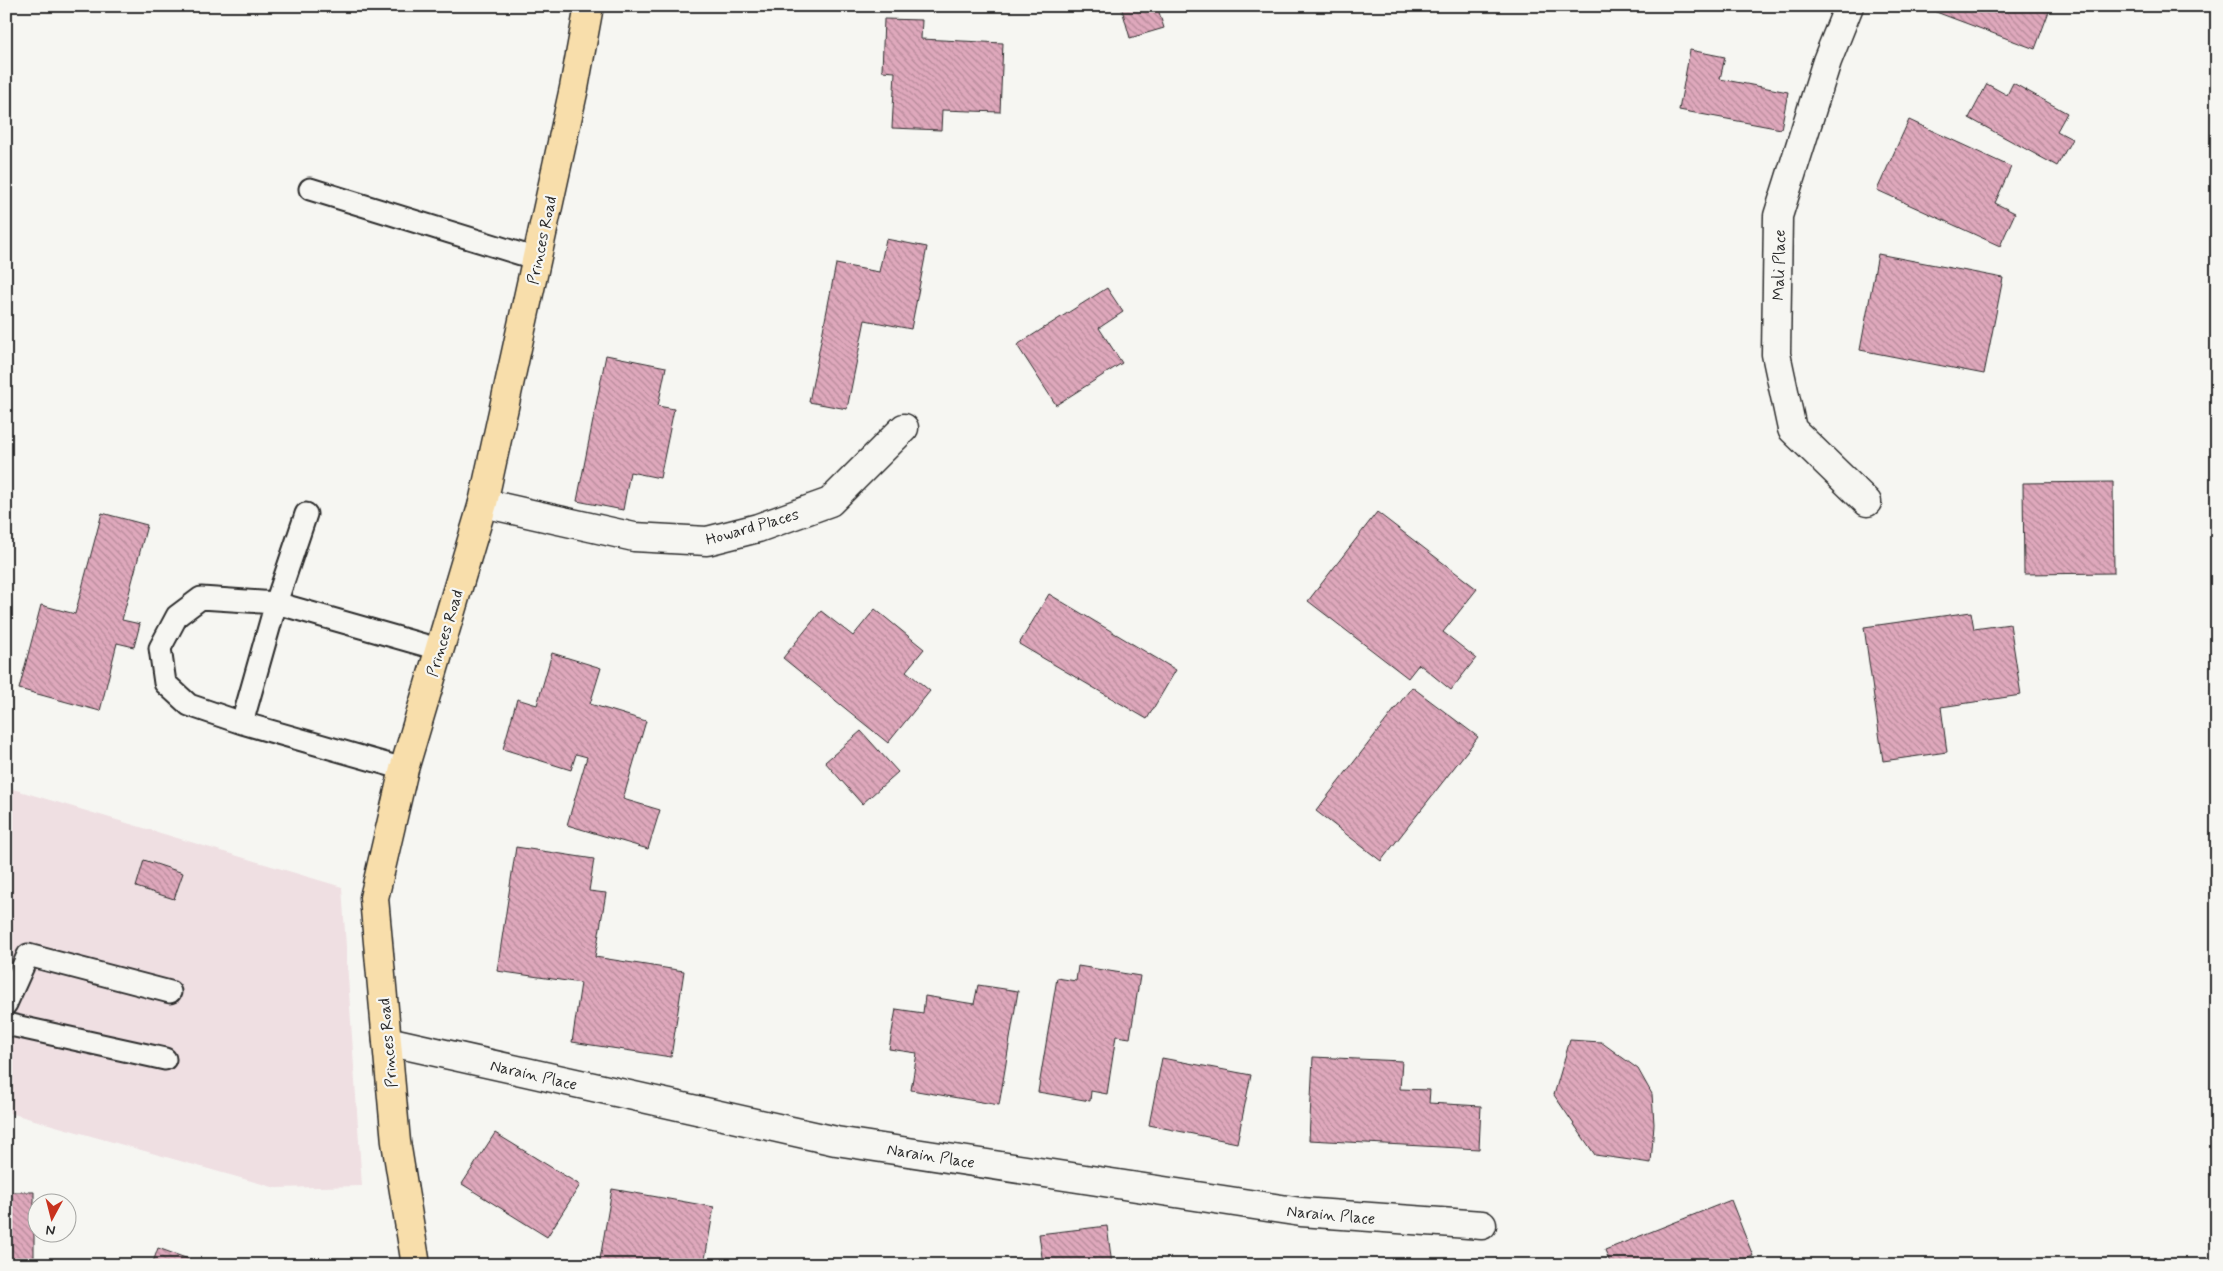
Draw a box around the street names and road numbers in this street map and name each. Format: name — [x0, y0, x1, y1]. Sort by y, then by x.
street label: Princes Road — [523, 194, 562, 286]
street label: Mali Place — [1768, 229, 1791, 301]
street label: Howard Places — [703, 504, 802, 551]
street label: Princes Road — [422, 587, 469, 679]
street label: Princes Road — [374, 997, 403, 1089]
street label: Narain Place — [488, 1055, 579, 1096]
street label: Narain Place — [885, 1139, 976, 1174]
street label: Narain Place — [1286, 1201, 1376, 1230]

